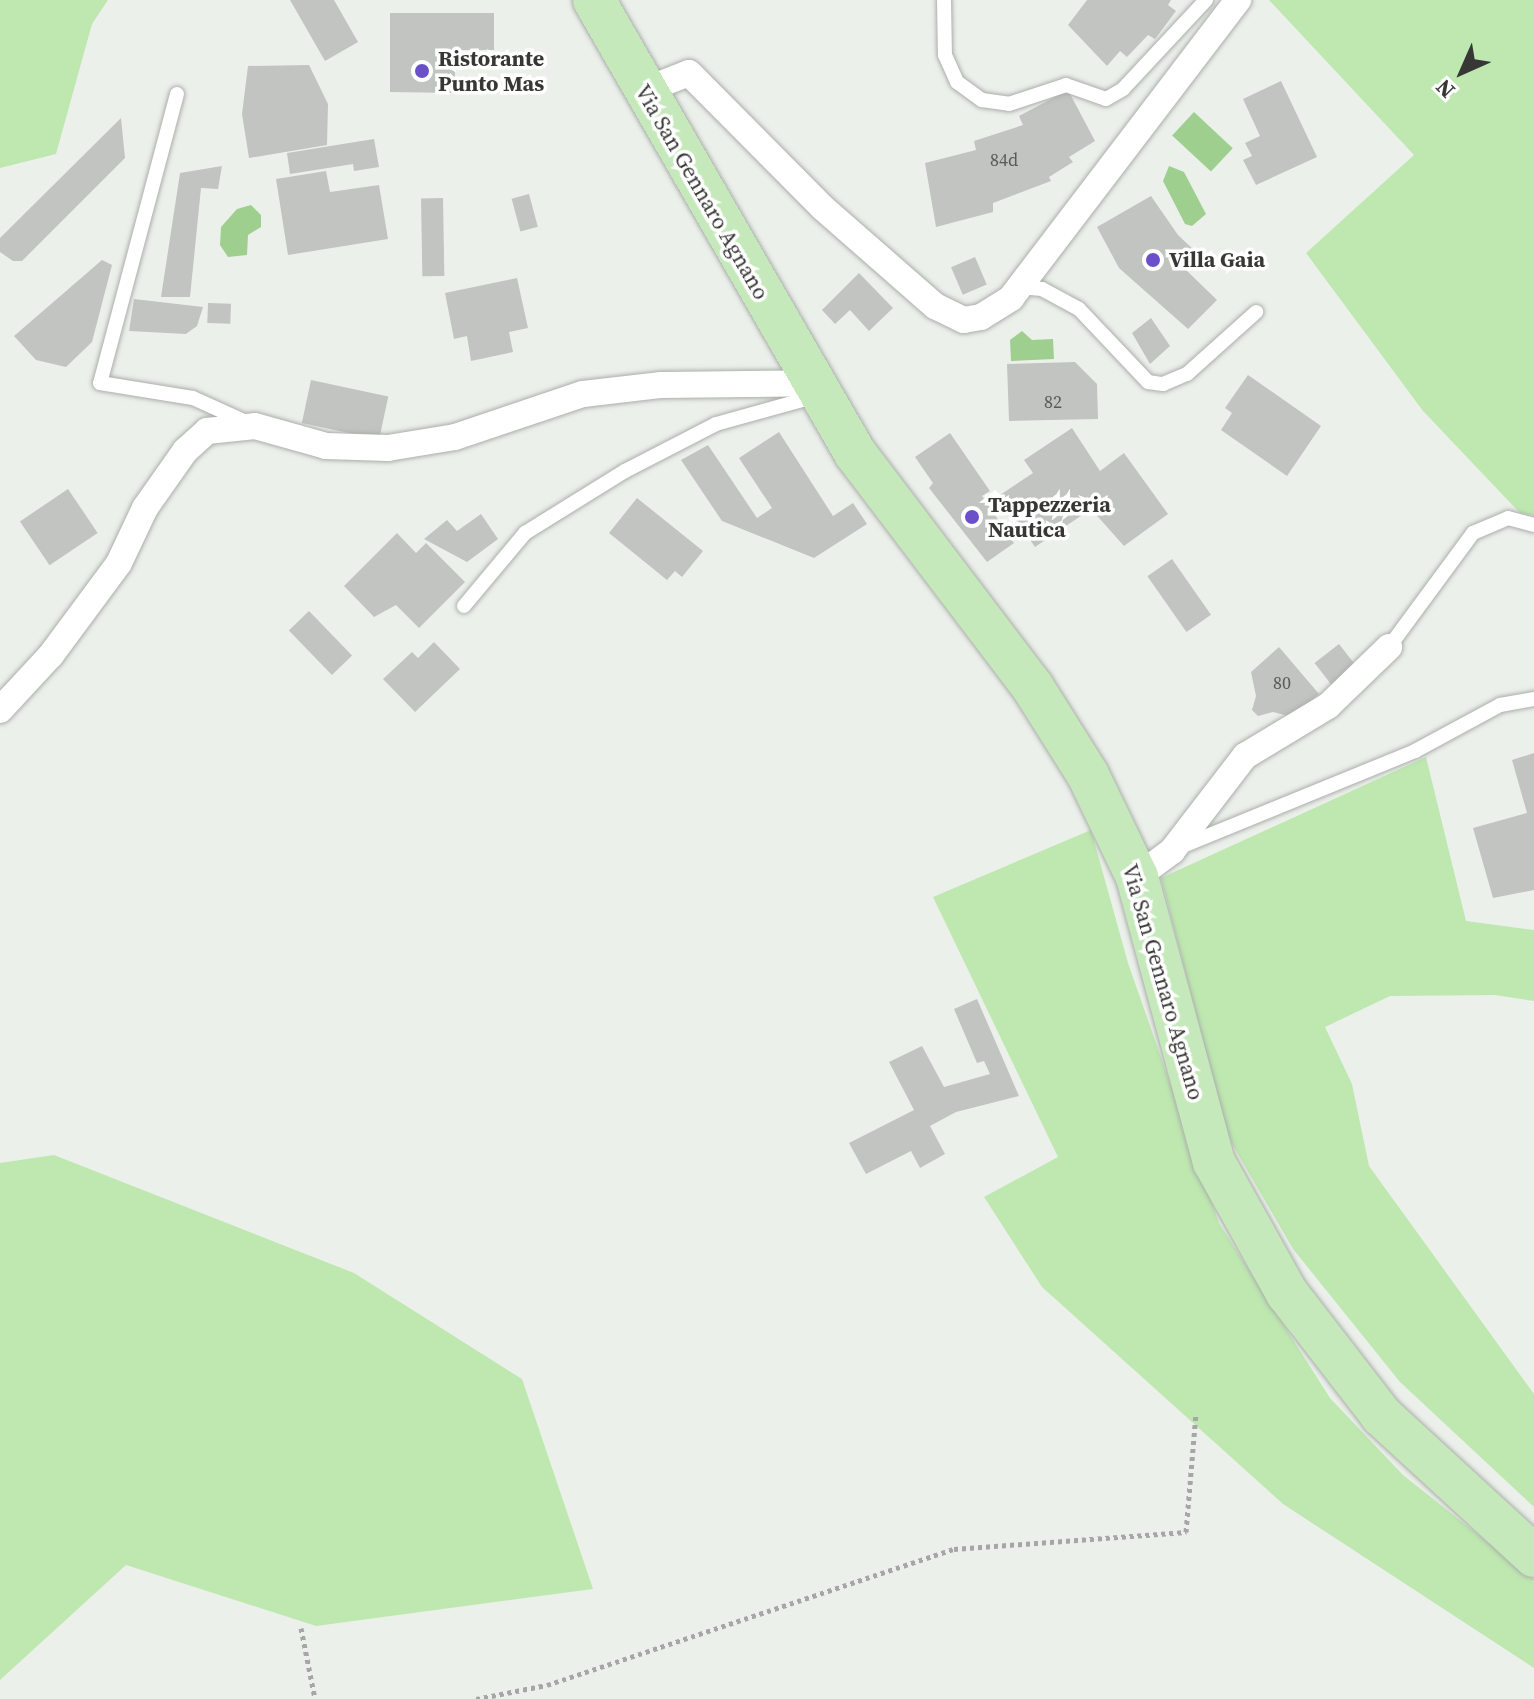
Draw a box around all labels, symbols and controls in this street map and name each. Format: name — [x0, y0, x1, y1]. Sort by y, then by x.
north arrow — [1422, 32, 1502, 112]
place label: Ristorante Punto Mas — [438, 45, 544, 96]
marker: Ristorante Punto Mas — [413, 62, 431, 80]
text: N — [1429, 73, 1461, 105]
street label: Via San Gennaro Agnano — [630, 80, 774, 304]
house number: 84d — [990, 149, 1018, 171]
place label: Villa Gaia — [1169, 247, 1265, 273]
marker: Villa Gaia — [1144, 251, 1162, 269]
house number: 82 — [1044, 391, 1062, 413]
place label: Tappezzeria Nautica — [988, 491, 1111, 542]
marker: Tappezzeria Nautica — [963, 508, 981, 526]
house number: 80 — [1273, 672, 1291, 694]
street label: Via San Gennaro Agnano — [1117, 861, 1209, 1103]

